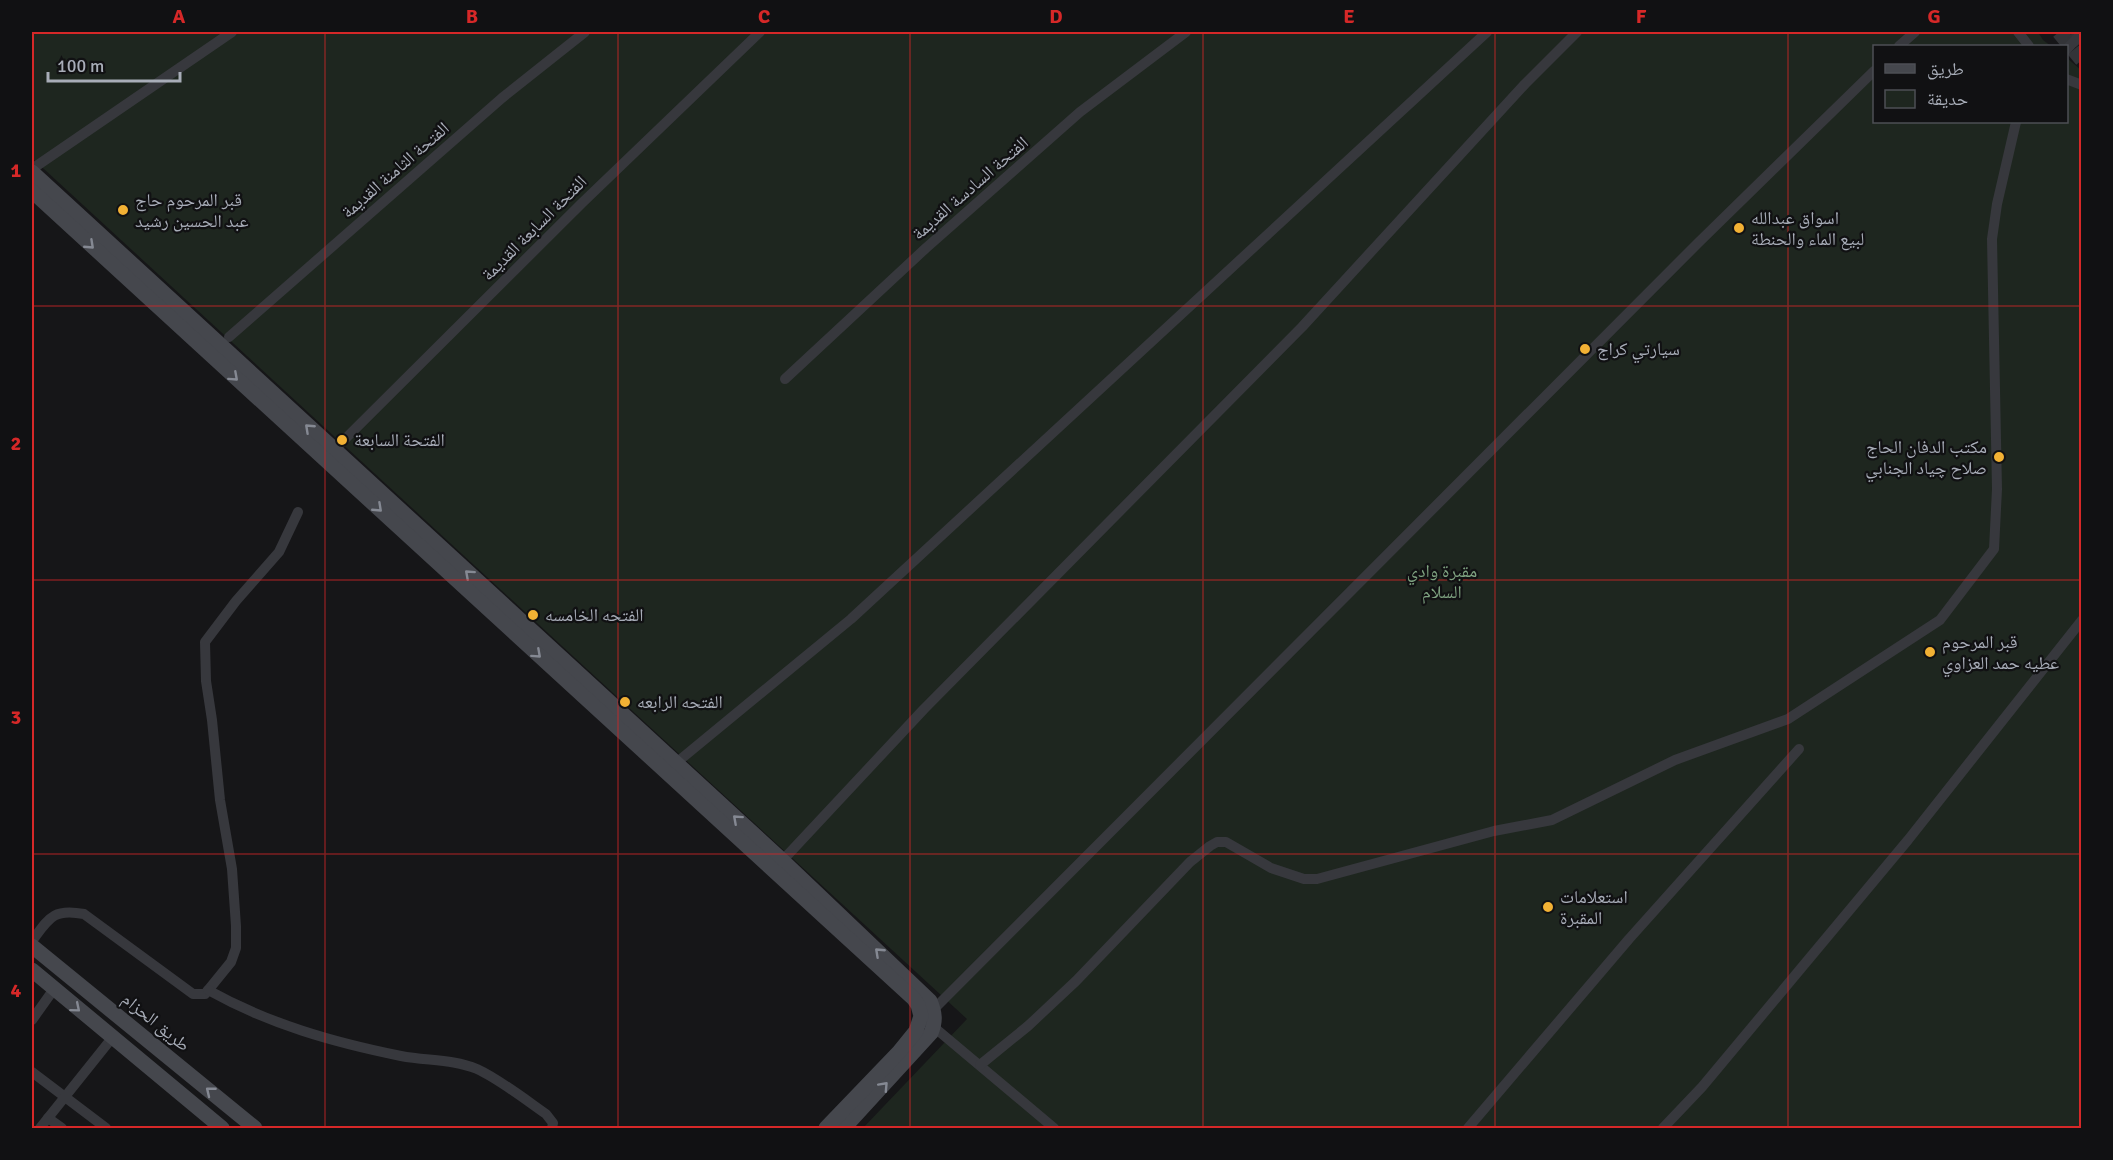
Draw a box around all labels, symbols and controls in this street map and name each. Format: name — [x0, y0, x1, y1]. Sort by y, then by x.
text: A — [173, 4, 186, 29]
text: B — [466, 4, 478, 29]
text: C — [758, 4, 770, 29]
text: D — [1049, 4, 1063, 29]
text: E — [1343, 4, 1355, 29]
text: F — [1636, 4, 1647, 29]
text: G — [1927, 4, 1941, 29]
scale bar — [48, 45, 180, 83]
legend — [1873, 45, 2068, 123]
text: 100 m — [57, 55, 104, 77]
text: طريق — [1927, 58, 1964, 80]
text: حديقة — [1927, 88, 1968, 110]
street label: الفتحة الثامنة القديمة — [337, 117, 453, 223]
street label: الفتحة السادسة القديمة — [907, 131, 1033, 245]
text: 1 — [11, 158, 22, 183]
street label: الفتحة السابعة القديمة — [477, 171, 591, 285]
place label: قبر المرحوم حاج عبد الحسين رشيد — [135, 189, 249, 232]
marker: قبر المرحوم حاج عبد الحسين رشيد — [116, 203, 130, 217]
place label: اسواق عبدالله لبيع الماء والحنطة — [1751, 207, 1864, 251]
marker: اسواق عبدالله لبيع الماء والحنطة — [1732, 221, 1746, 235]
one-way arrow — [83, 238, 94, 249]
place label: سيارتي كراج — [1597, 338, 1680, 364]
marker: سيارتي كراج — [1578, 342, 1592, 356]
one-way arrow — [227, 370, 238, 381]
one-way arrow — [306, 424, 316, 435]
place label: الفتحة السابعة — [354, 429, 445, 451]
text: 2 — [11, 431, 21, 456]
marker: الفتحة السابعة — [335, 433, 349, 447]
place label: مكتب الدفان الحاج صلاح چياد الجنابي — [1865, 436, 1987, 483]
marker: مكتب الدفان الحاج صلاح چياد الجنابي — [1992, 450, 2006, 464]
one-way arrow — [371, 501, 381, 512]
park label: مقبرة وادي السلام — [1407, 560, 1477, 604]
one-way arrow — [465, 570, 476, 581]
place label: الفتحه الخامسه — [545, 604, 644, 626]
marker: الفتحه الخامسه — [526, 608, 540, 622]
place label: قبر المرحوم عطيه حمد العزاوي — [1942, 631, 2059, 678]
marker: قبر المرحوم عطيه حمد العزاوي — [1923, 645, 1937, 659]
one-way arrow — [530, 647, 541, 658]
place label: الفتحه الرابعه — [637, 691, 723, 713]
marker: الفتحه الرابعه — [618, 695, 632, 709]
text: 3 — [11, 705, 21, 730]
one-way arrow — [733, 815, 743, 826]
place label: استعلامات المقبرة — [1560, 886, 1628, 929]
marker: استعلامات المقبرة — [1541, 900, 1555, 914]
one-way arrow — [876, 948, 886, 959]
text: 4 — [11, 978, 22, 1003]
street label: طريق الحزام — [117, 988, 195, 1057]
one-way arrow — [69, 1000, 80, 1011]
one-way arrow — [877, 1082, 888, 1092]
one-way arrow — [206, 1088, 217, 1099]

